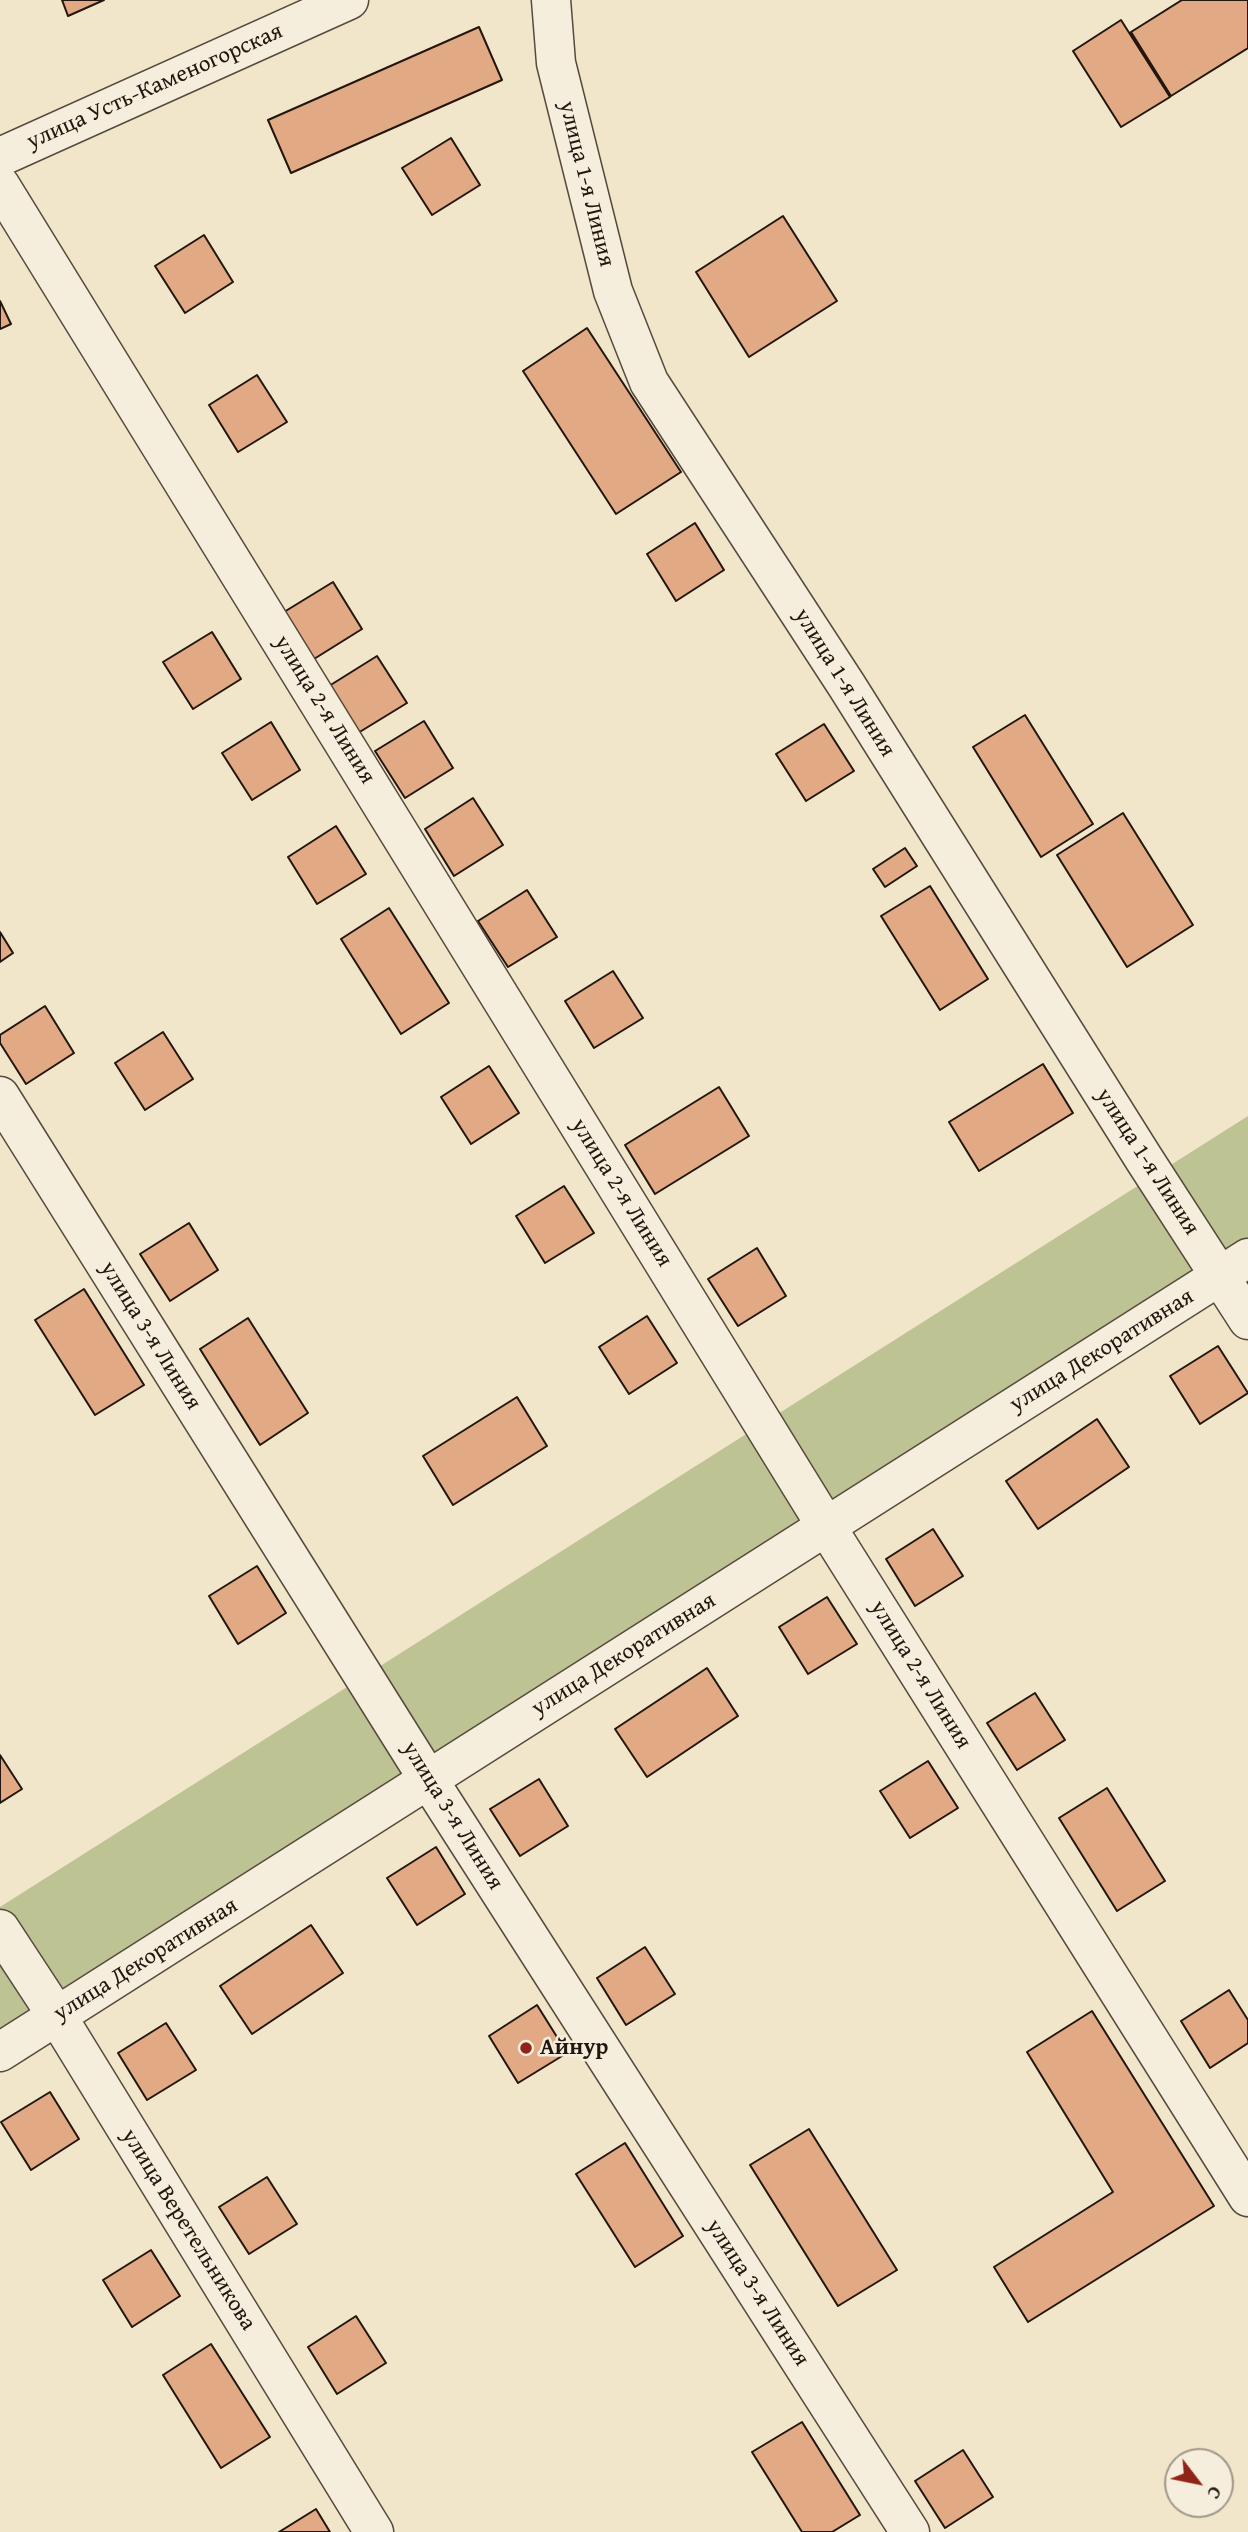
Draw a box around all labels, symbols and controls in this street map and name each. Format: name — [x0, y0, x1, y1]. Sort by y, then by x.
street label: улица Усть-Каменогорская — [23, 18, 287, 156]
street label: улица 1-я Линия — [552, 98, 620, 270]
street label: улица 1-я Линия — [787, 604, 901, 762]
street label: улица 2-я Линия — [267, 631, 381, 789]
street label: улица 1-я Линия — [1089, 1083, 1205, 1241]
street label: улица 2-я Линия — [564, 1114, 678, 1272]
street label: улица 3-я Линия — [93, 1257, 207, 1415]
street label: улица Декоративная — [1005, 1283, 1199, 1419]
street label: улица Декоративная — [527, 1587, 721, 1723]
street label: улица 2-я Линия — [863, 1596, 977, 1754]
street label: улица 3-я Линия — [395, 1737, 509, 1895]
street label: улица Декоративная — [49, 1892, 243, 2028]
place label: Айнур — [540, 2034, 608, 2062]
marker: Айнур — [518, 2040, 534, 2056]
street label: улица Веретельникова — [115, 2124, 261, 2336]
street label: улица 3-я Линия — [699, 2214, 815, 2372]
north arrow — [1164, 2448, 1234, 2518]
text: С — [1200, 2481, 1230, 2505]

